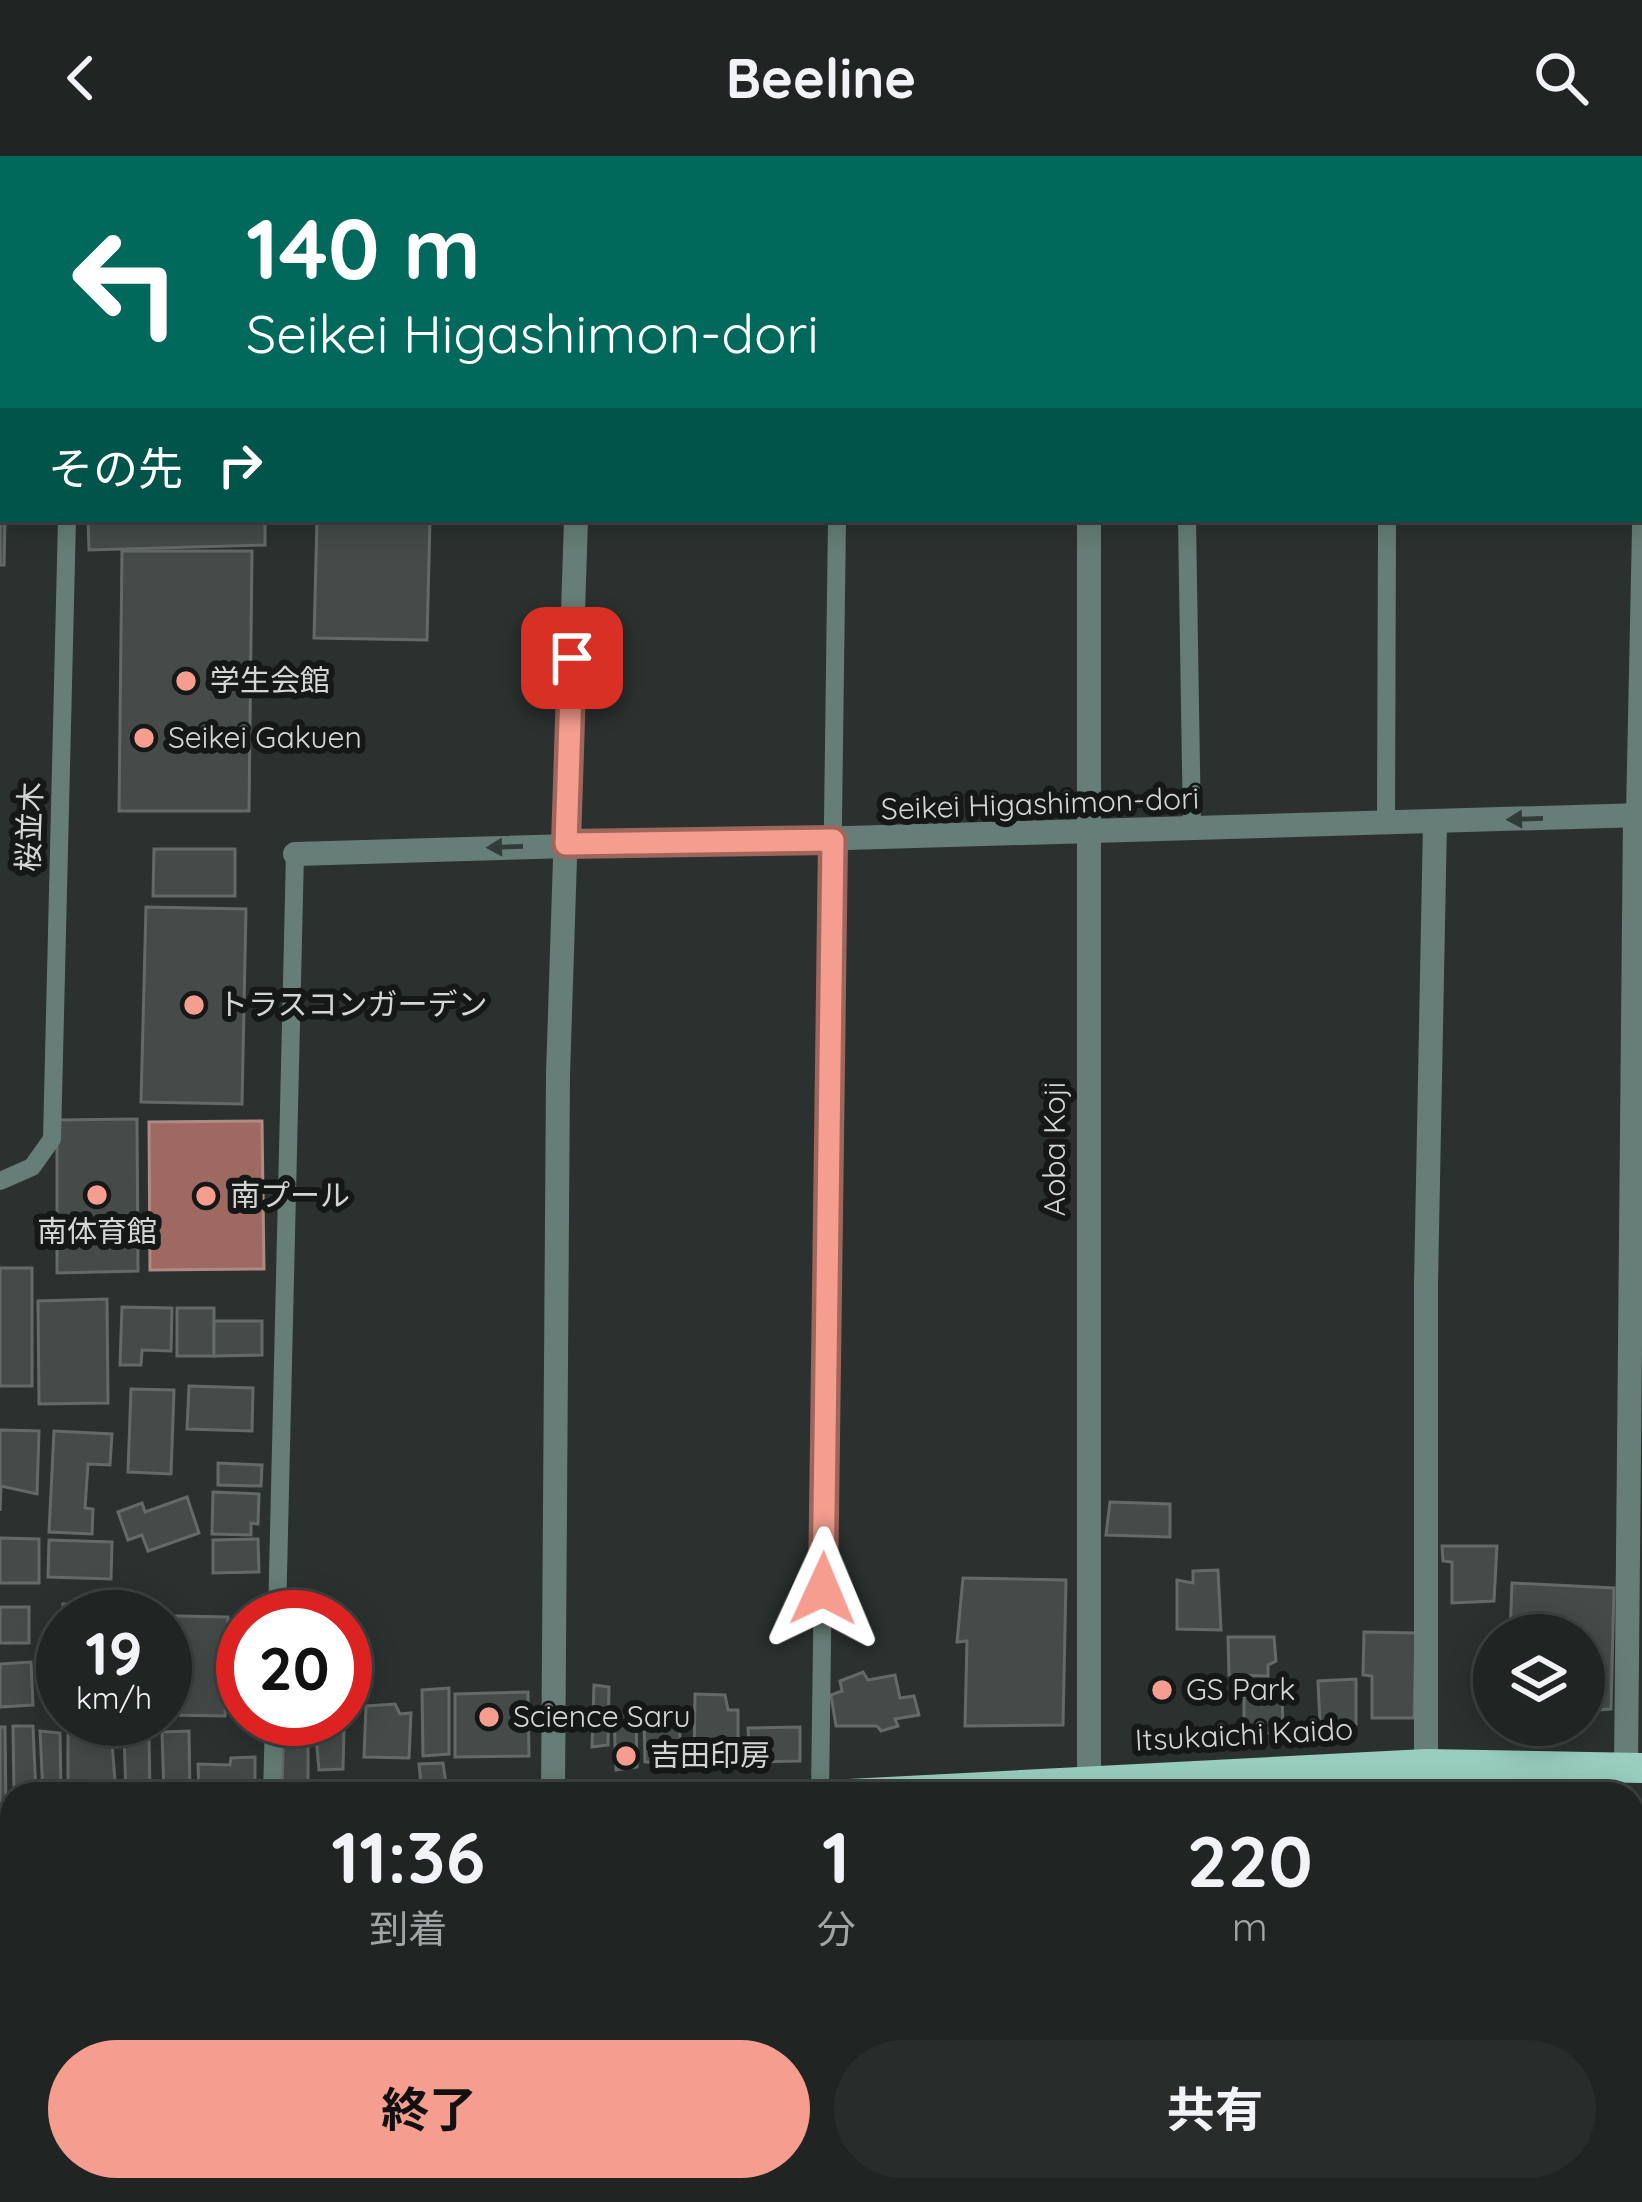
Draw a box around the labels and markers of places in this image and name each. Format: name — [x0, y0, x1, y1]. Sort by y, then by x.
pin — [521, 607, 623, 709]
place label: 学生会館 — [210, 661, 330, 699]
marker: 学生会館 — [173, 668, 199, 694]
place label: Seikei Gakuen — [168, 718, 362, 756]
marker: Seikei Gakuen — [131, 725, 157, 751]
place label: トラスコンガーデン — [218, 985, 487, 1023]
marker: トラスコンガーデン — [181, 992, 207, 1018]
place label: 南プール — [230, 1176, 350, 1214]
marker: 南体育館 — [84, 1182, 110, 1208]
marker: 南プール — [193, 1183, 219, 1209]
place label: 南体育館 — [37, 1212, 157, 1250]
place label: GS Park — [1186, 1670, 1295, 1708]
marker: GS Park — [1149, 1677, 1175, 1703]
place label: Science Saru — [513, 1697, 690, 1735]
marker: Science Saru — [476, 1704, 502, 1730]
place label: 吉田印房 — [650, 1736, 770, 1774]
marker: 吉田印房 — [613, 1743, 639, 1769]

